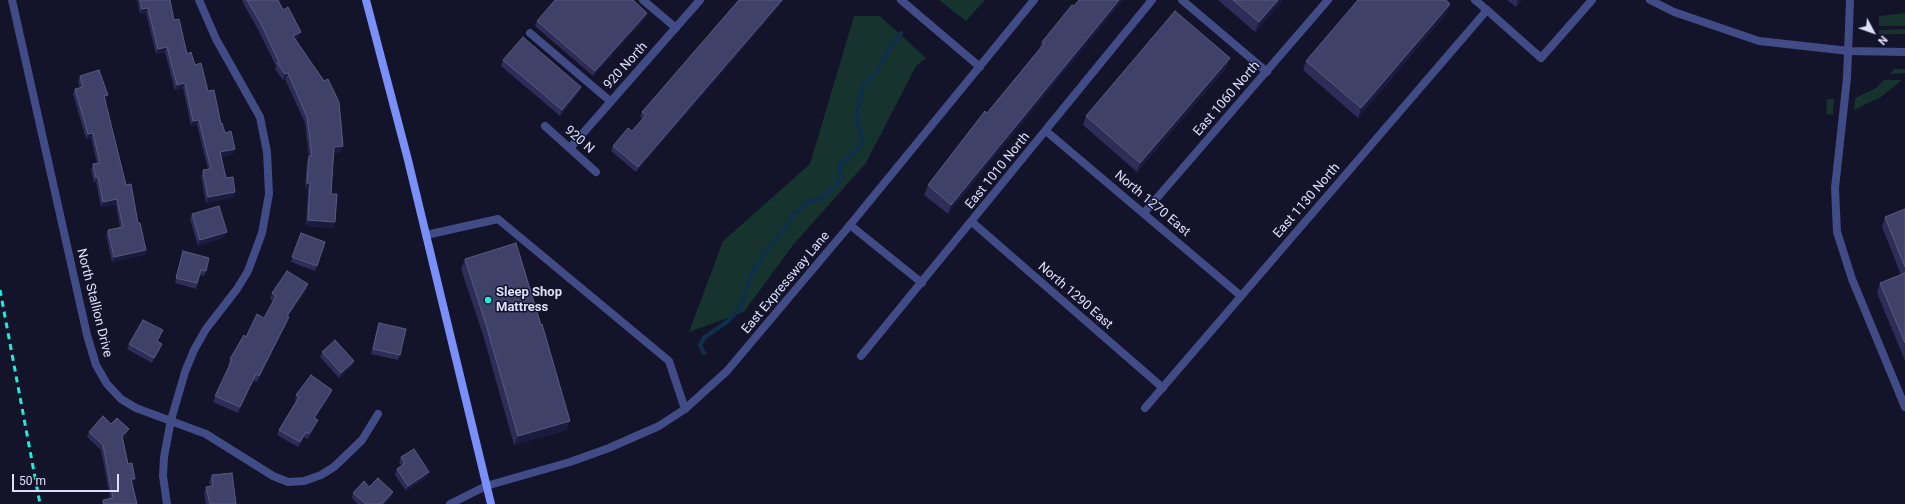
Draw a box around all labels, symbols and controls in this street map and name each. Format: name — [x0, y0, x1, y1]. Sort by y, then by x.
north arrow — [1853, 12, 1893, 52]
text: N — [1875, 33, 1890, 47]
street label: 920 North — [601, 39, 651, 93]
street label: East 1060 North — [1190, 58, 1264, 140]
street label: 920 N — [561, 123, 597, 157]
street label: East 1010 North — [962, 130, 1034, 212]
street label: East 1130 North — [1270, 160, 1344, 242]
street label: North 1270 East — [1111, 168, 1193, 240]
street label: East Expressway Lane — [739, 229, 833, 337]
street label: North Stallion Drive — [73, 247, 115, 359]
street label: North 1290 East — [1034, 259, 1116, 333]
place label: Sleep Shop Mattress — [496, 285, 562, 316]
marker: Sleep Shop Mattress — [483, 295, 493, 305]
scale bar — [14, 466, 121, 492]
text: 50 m — [19, 474, 46, 488]

